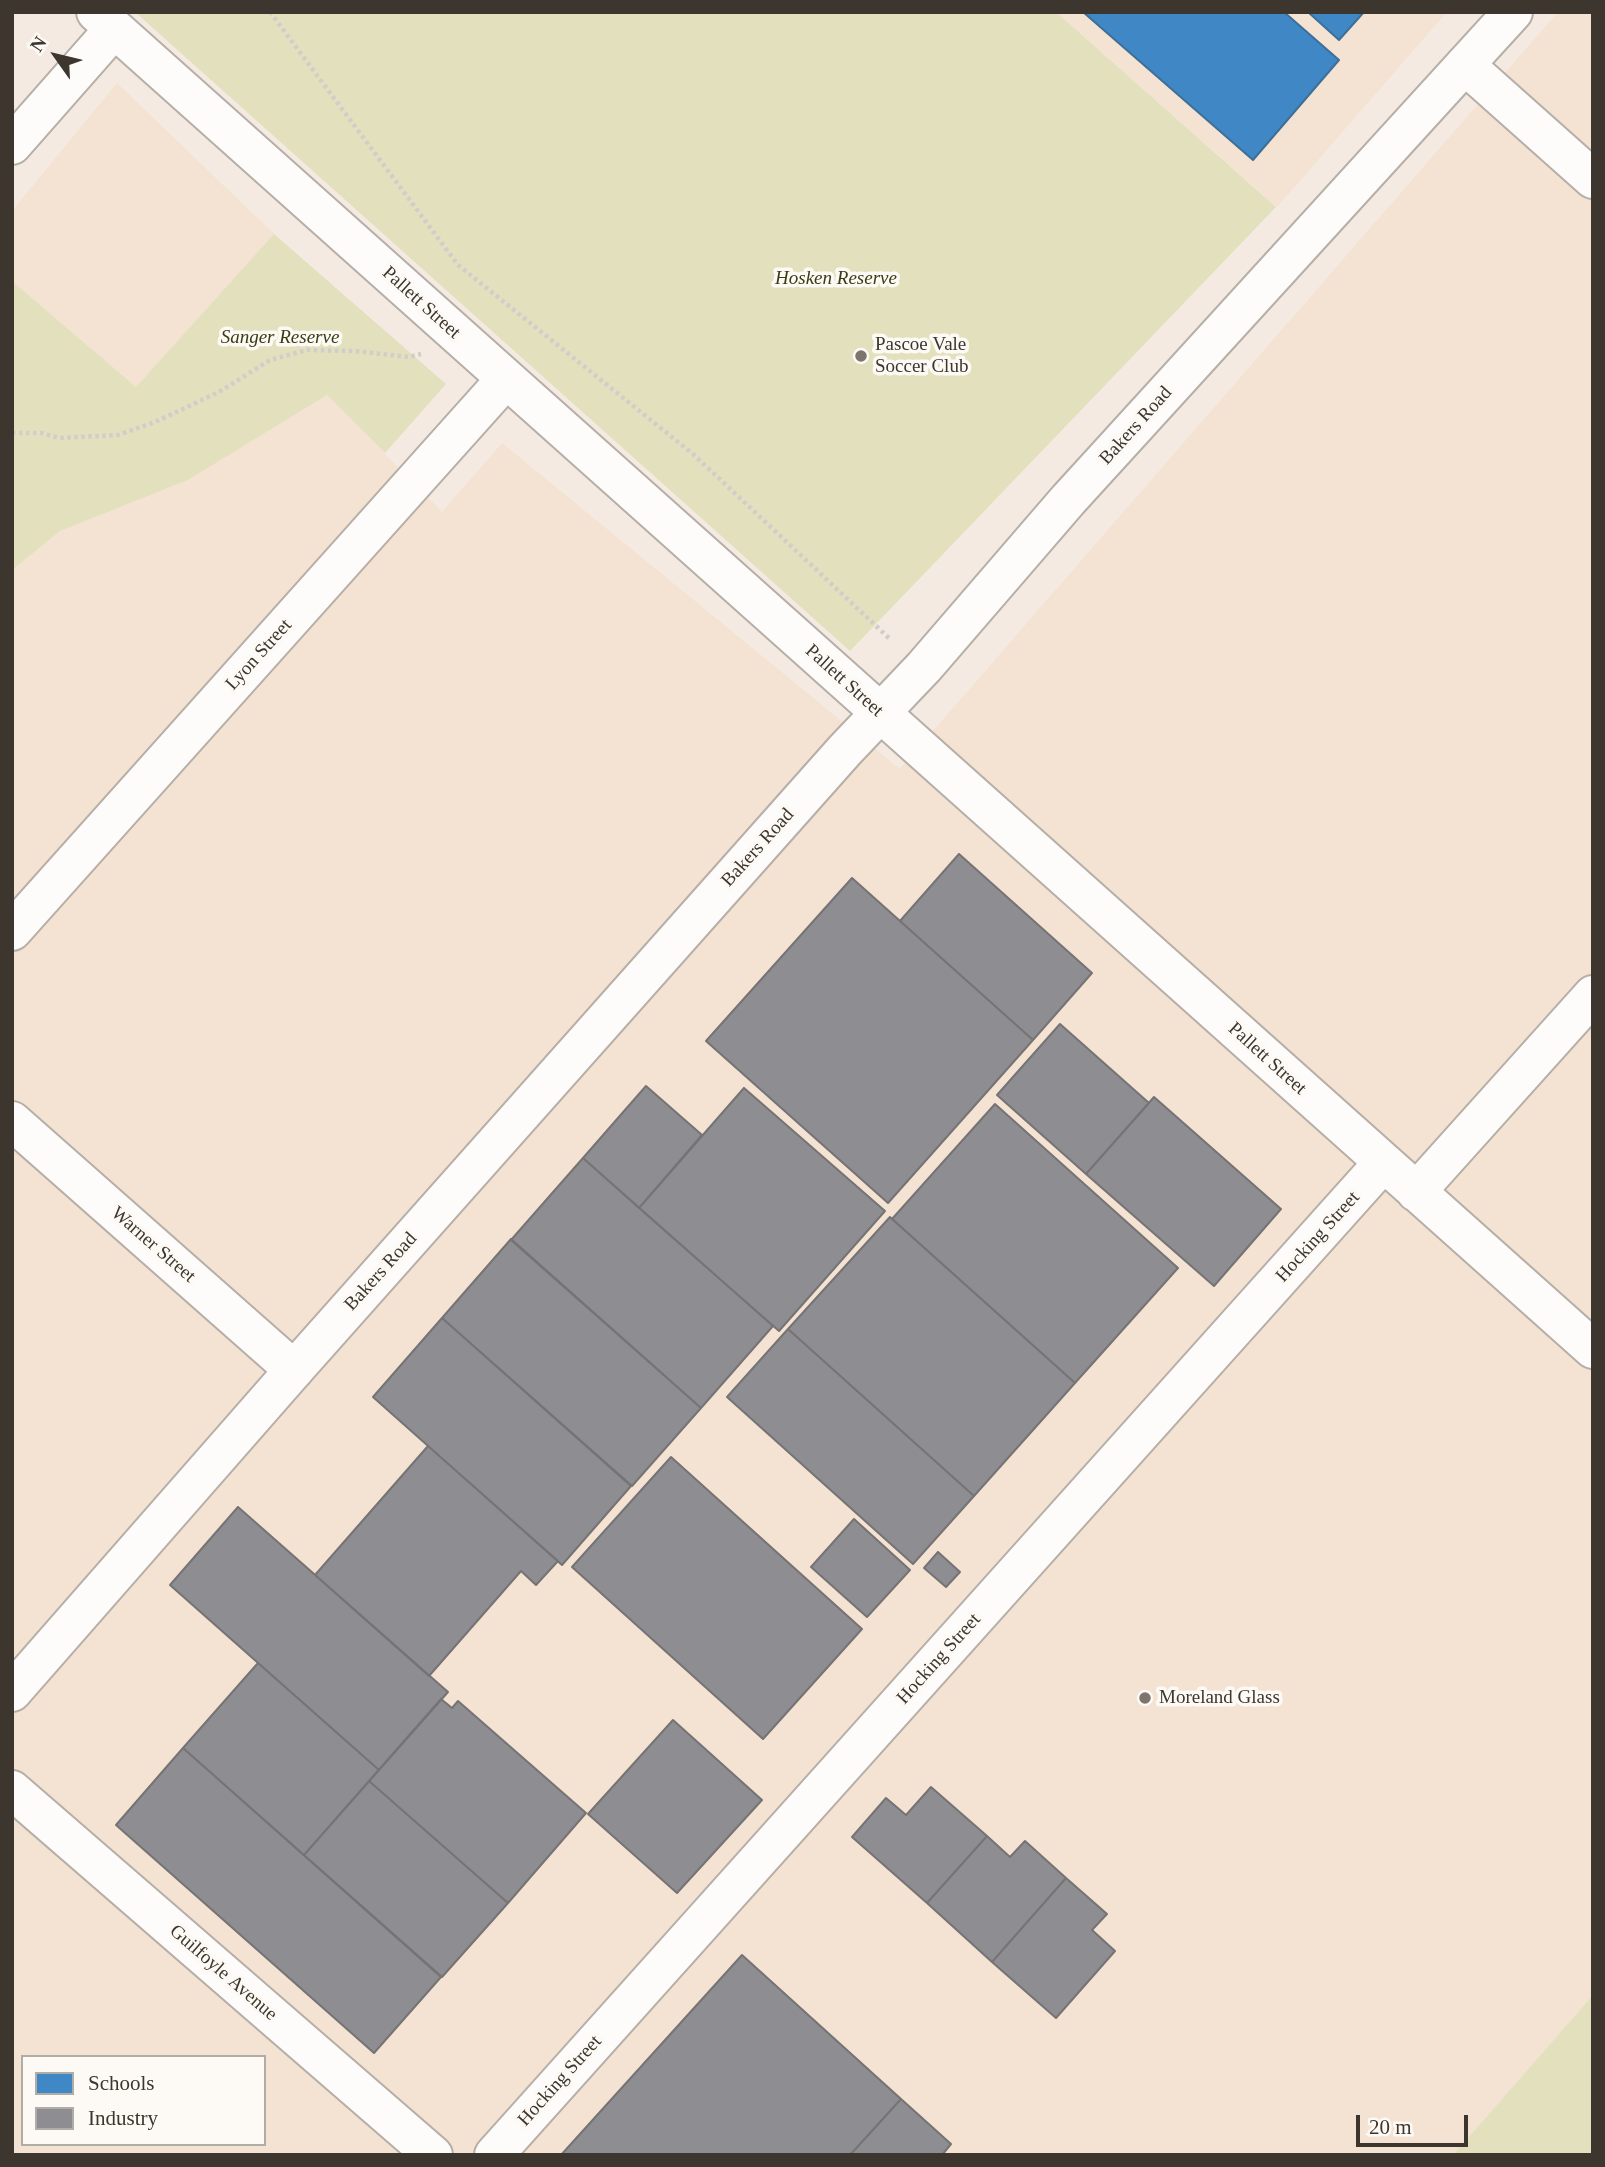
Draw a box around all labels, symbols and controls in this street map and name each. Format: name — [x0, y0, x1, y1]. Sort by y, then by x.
north arrow — [21, 21, 91, 91]
text: N — [26, 32, 51, 56]
street label: Pallett Street — [377, 262, 465, 344]
park label: Hosken Reserve — [775, 268, 897, 290]
park label: Sanger Reserve — [221, 327, 339, 349]
place label: Pascoe Vale Soccer Club — [875, 334, 968, 378]
marker: Pascoe Vale Soccer Club — [853, 348, 869, 364]
street label: Bakers Road — [1095, 382, 1177, 470]
street label: Lyon Street — [221, 615, 297, 695]
street label: Pallett Street — [800, 640, 888, 722]
street label: Bakers Road — [717, 804, 799, 892]
street label: Pallett Street — [1223, 1018, 1311, 1100]
street label: Hocking Street — [1271, 1187, 1365, 1287]
street label: Warner Street — [106, 1202, 200, 1288]
street label: Bakers Road — [340, 1228, 422, 1316]
street label: Hocking Street — [892, 1609, 986, 1709]
place label: Moreland Glass — [1159, 1687, 1280, 1709]
marker: Moreland Glass — [1137, 1690, 1153, 1706]
street label: Guilfoyle Avenue — [164, 1920, 282, 2026]
street label: Hocking Street — [513, 2031, 607, 2131]
legend — [21, 2055, 266, 2146]
text: Schools — [88, 2071, 155, 2095]
scale bar — [1360, 2100, 1472, 2144]
text: Industry — [88, 2106, 158, 2130]
text: 20 m — [1369, 2115, 1412, 2139]

